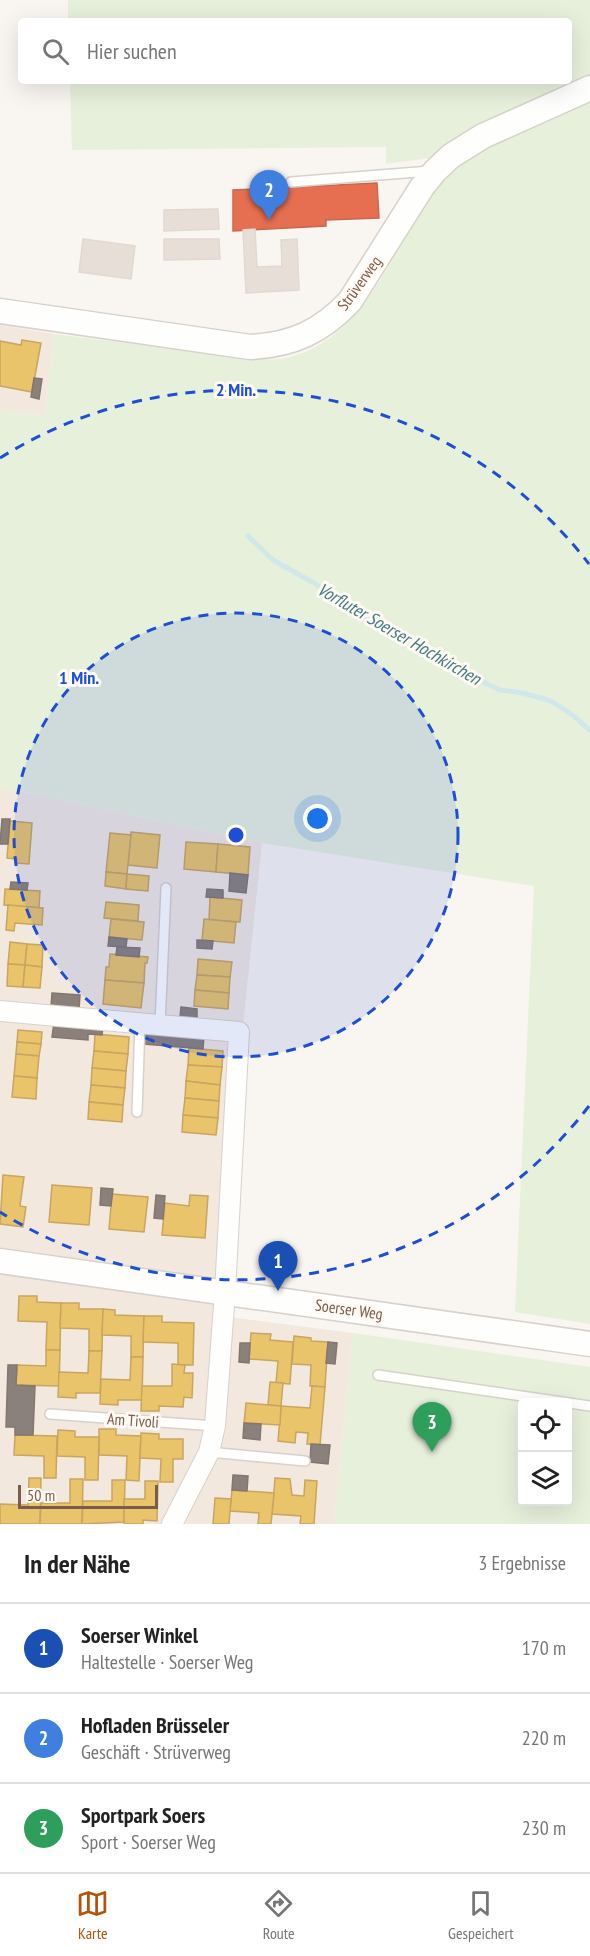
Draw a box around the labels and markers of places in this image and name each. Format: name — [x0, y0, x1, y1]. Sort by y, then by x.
pin: 2 — [250, 170, 288, 220]
centre of rings — [226, 825, 246, 845]
pin: 1 — [258, 1242, 298, 1291]
pin: 3 — [412, 1402, 452, 1452]

